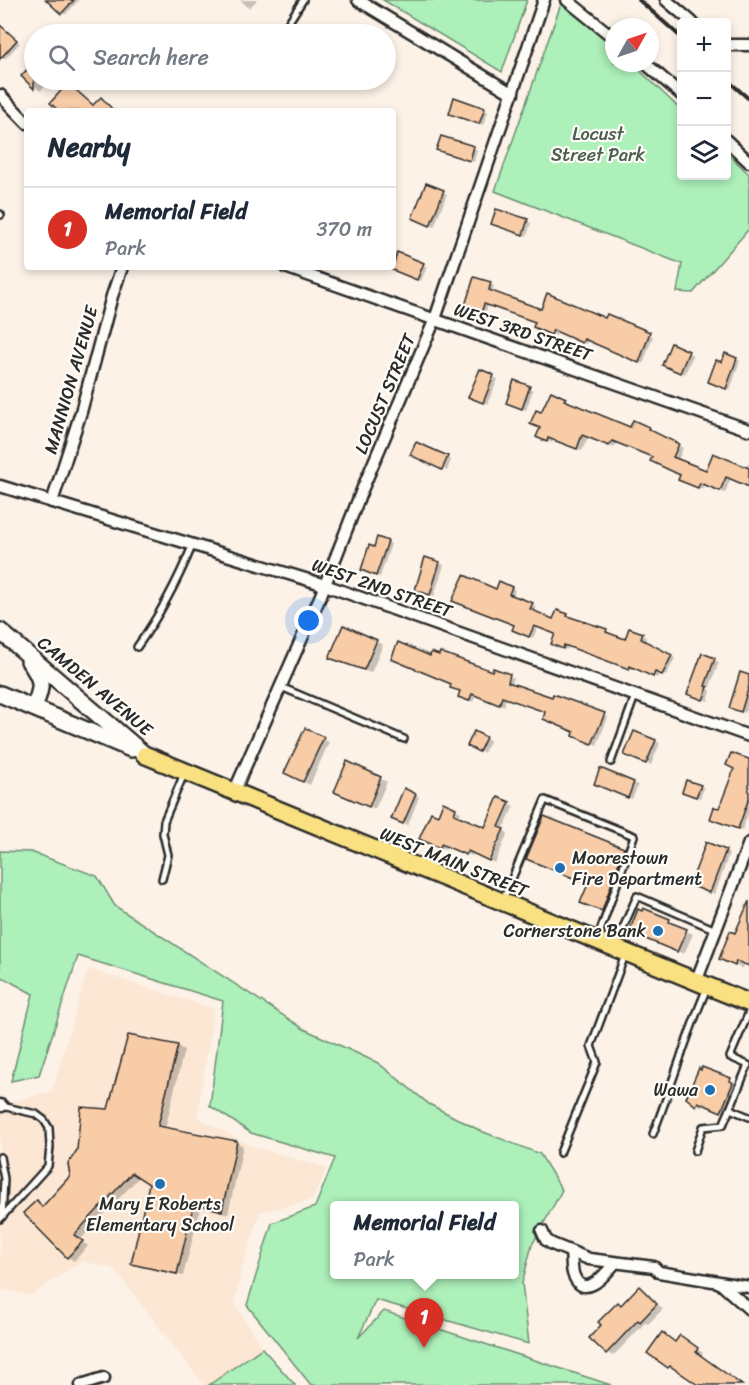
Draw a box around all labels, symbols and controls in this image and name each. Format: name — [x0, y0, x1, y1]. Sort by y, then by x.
north arrow — [605, 18, 659, 72]
map controls — [677, 18, 731, 180]
button: + — [677, 18, 731, 72]
search box — [24, 24, 396, 90]
text: Search here — [93, 38, 209, 77]
icon: search — [45, 41, 78, 74]
button: − — [677, 72, 731, 126]
park label: Locust Street Park — [551, 118, 645, 171]
text: Nearby — [48, 124, 130, 170]
button: layers — [677, 126, 731, 180]
text: Memorial Field — [105, 192, 247, 231]
text: 1 — [63, 212, 72, 247]
text: 370 m — [316, 212, 372, 247]
text: Park — [105, 231, 146, 266]
street label: WEST 3RD STREET — [449, 293, 598, 371]
street label: MANNION AVENUE — [35, 301, 108, 458]
street label: LOCUST STREET — [345, 328, 425, 459]
street label: WEST 2ND STREET — [308, 549, 457, 627]
your location — [294, 606, 323, 635]
street label: CAMDEN AVENUE — [30, 628, 161, 745]
street label: WEST MAIN STREET — [375, 818, 534, 907]
place label: Moorestown Fire Department — [572, 842, 702, 895]
marker: Moorestown Fire Department — [553, 861, 567, 875]
place label: Cornerstone Bank — [503, 915, 646, 947]
marker: Cornerstone Bank — [651, 924, 665, 938]
place label: Wawa — [654, 1074, 699, 1106]
marker: Wawa — [703, 1083, 717, 1097]
marker: Mary E Roberts Elementary School — [153, 1177, 167, 1191]
place label: Mary E Roberts Elementary School — [86, 1188, 235, 1241]
popup — [330, 1201, 519, 1279]
text: Memorial Field — [354, 1203, 496, 1242]
text: Park — [354, 1242, 395, 1277]
pin: 1 — [404, 1298, 444, 1348]

